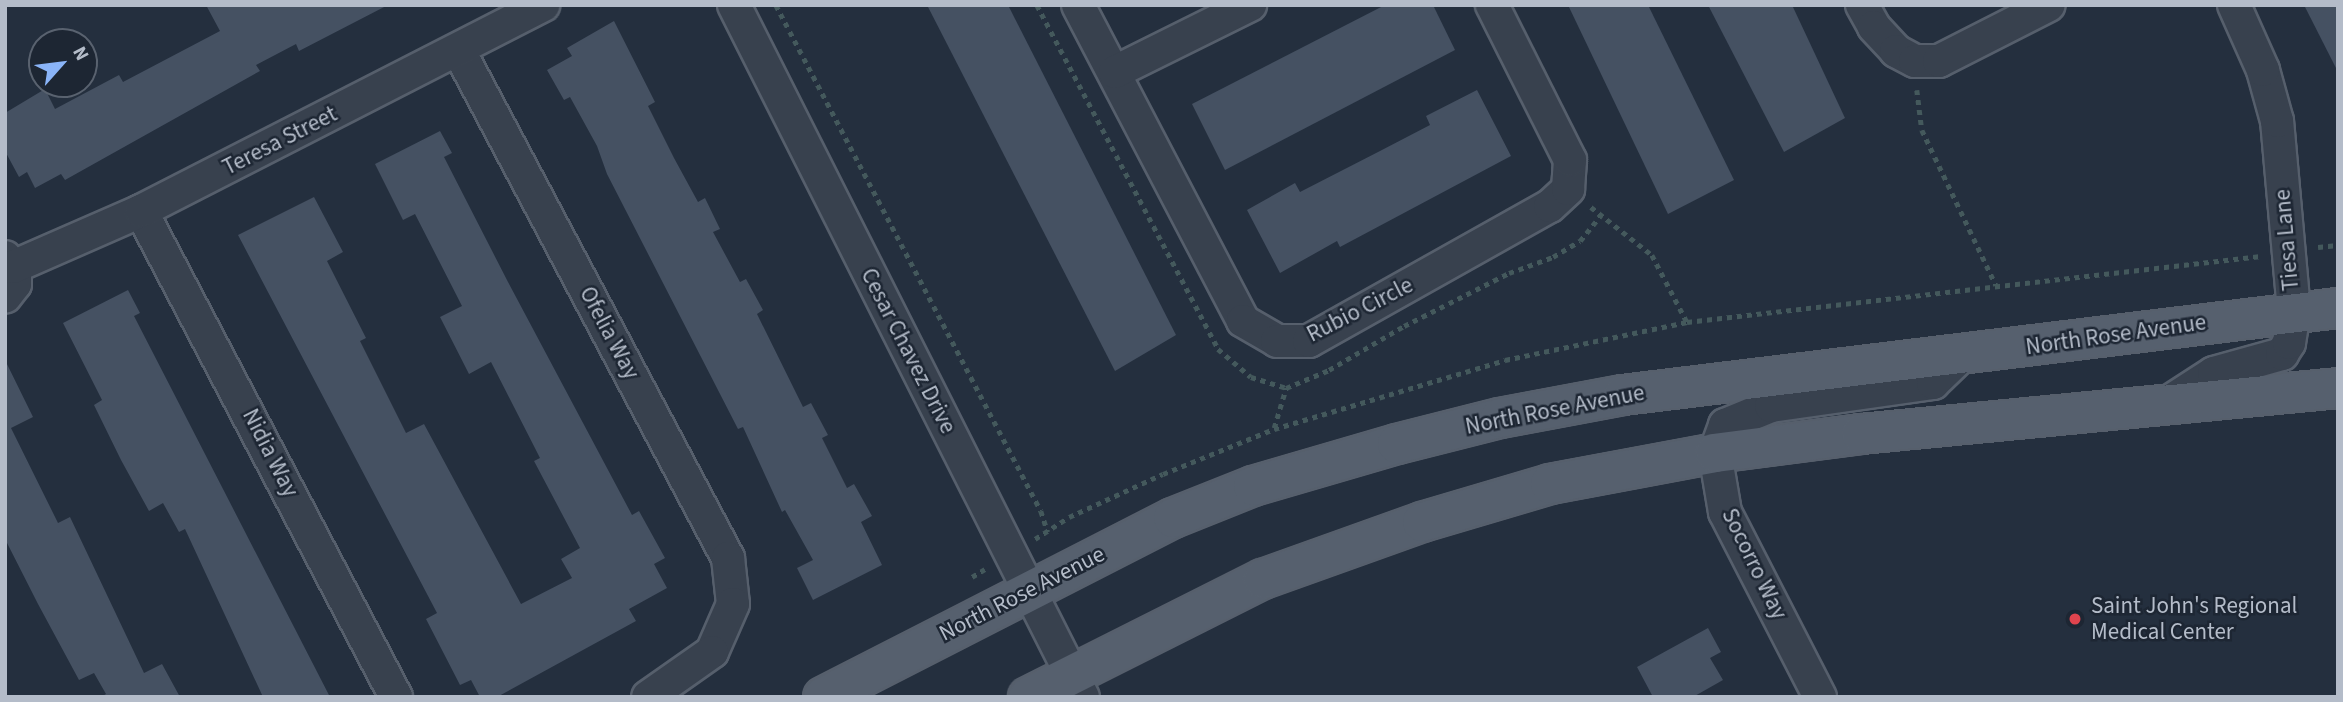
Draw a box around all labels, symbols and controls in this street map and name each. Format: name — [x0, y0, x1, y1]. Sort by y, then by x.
north arrow — [28, 28, 98, 98]
text: N — [65, 42, 95, 66]
street label: Teresa Street — [218, 100, 342, 182]
street label: Tiesa Lane — [2269, 188, 2305, 292]
street label: Cesar Chavez Drive — [854, 264, 962, 438]
street label: Rubio Circle — [1302, 272, 1418, 348]
street label: Ofelia Way — [573, 282, 645, 384]
street label: North Rose Avenue — [2024, 309, 2208, 361]
street label: North Rose Avenue — [1463, 379, 1647, 441]
street label: Nidia Way — [236, 404, 304, 502]
street label: Socorro Way — [1715, 504, 1793, 624]
street label: North Rose Avenue — [935, 540, 1109, 648]
place label: Saint John's Regional Medical Center — [2091, 592, 2297, 646]
marker: Saint John's Regional Medical Center — [2065, 609, 2085, 629]

